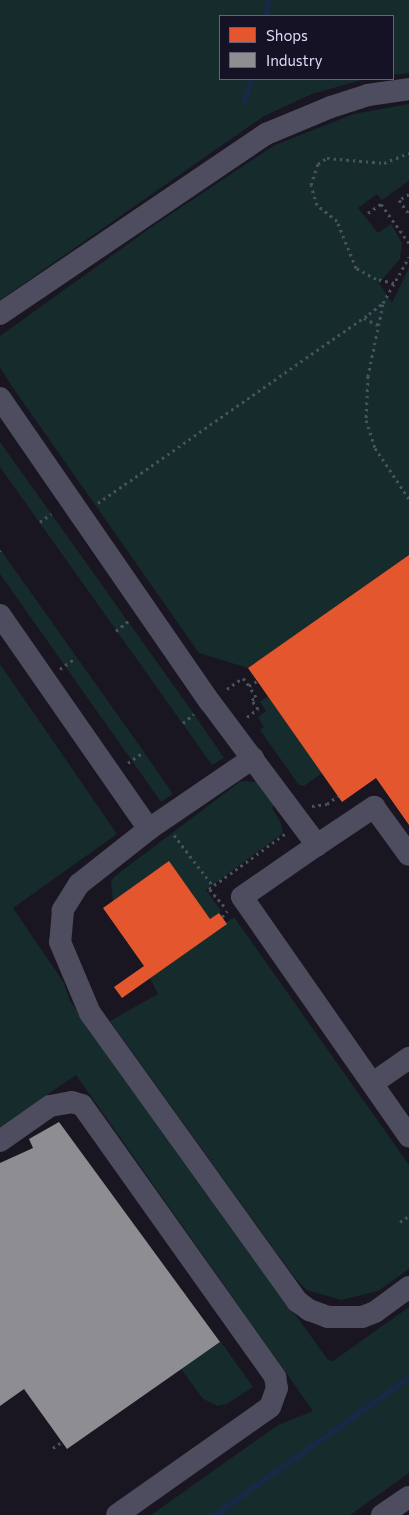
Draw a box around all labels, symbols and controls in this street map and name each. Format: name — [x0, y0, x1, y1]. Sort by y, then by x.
legend — [219, 15, 394, 80]
text: Shops — [266, 26, 308, 44]
text: Industry — [266, 51, 323, 69]

